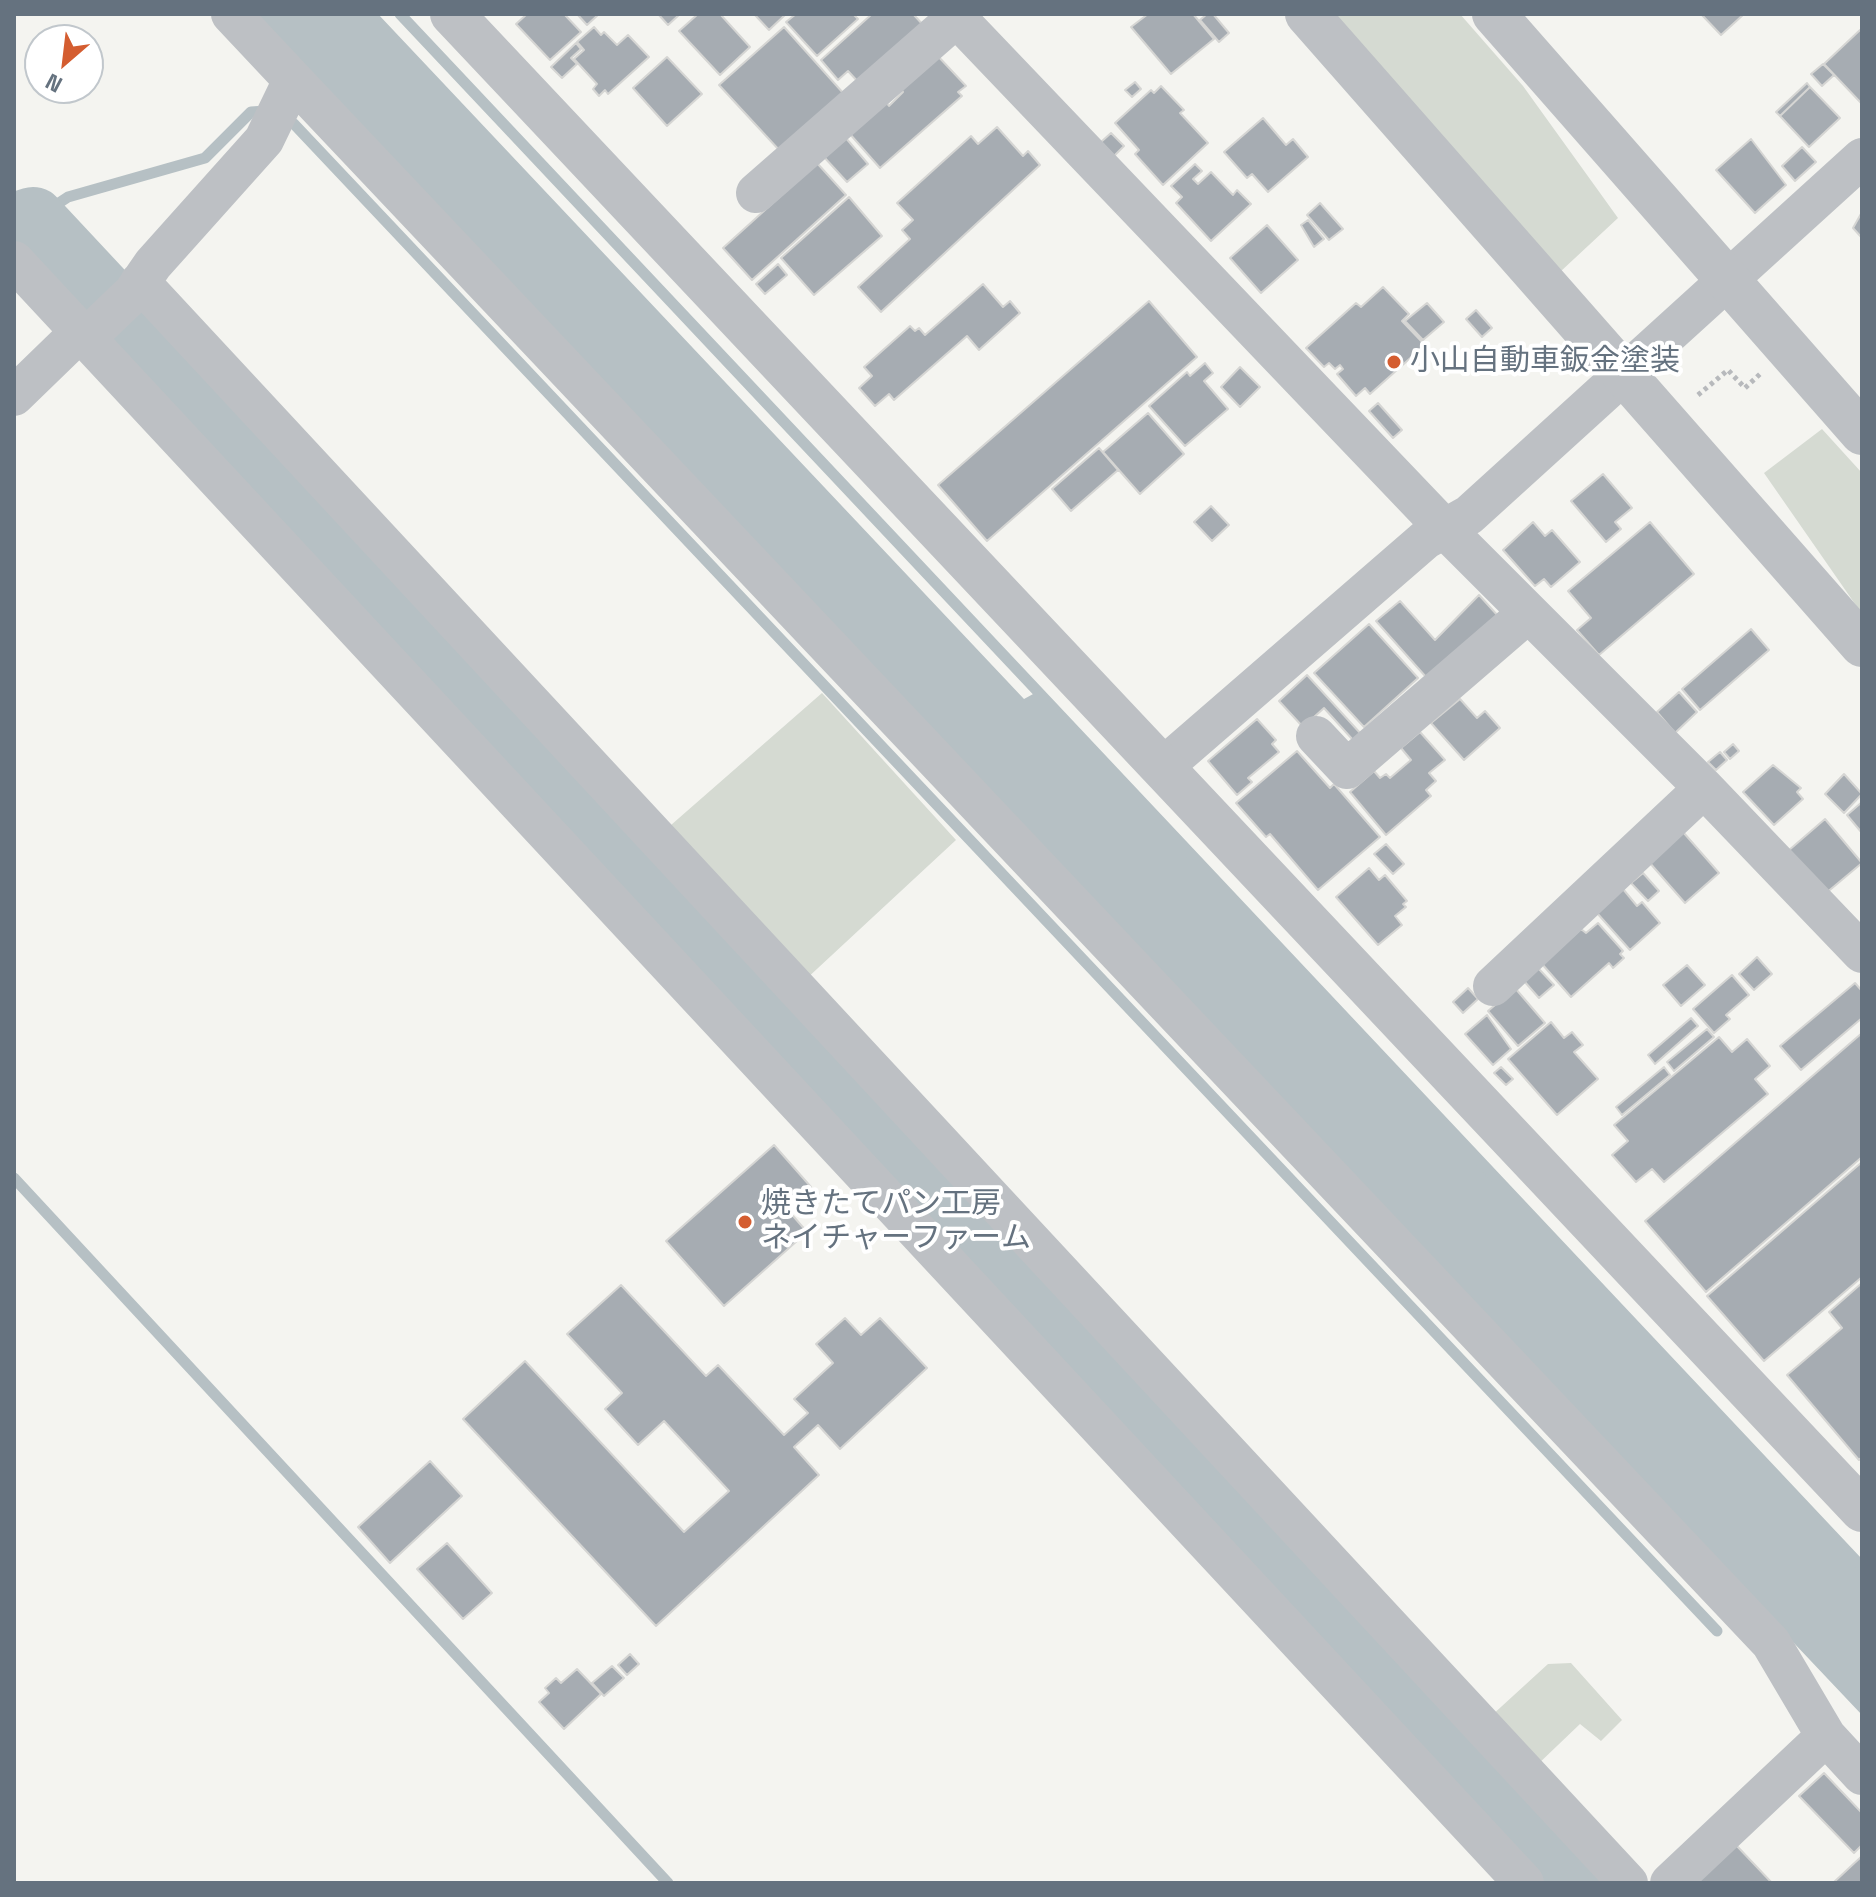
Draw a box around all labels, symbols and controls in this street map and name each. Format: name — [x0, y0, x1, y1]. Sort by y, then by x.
north arrow — [24, 24, 104, 104]
text: N — [41, 68, 67, 99]
place label: 小山自動車鈑金塗装 — [1410, 344, 1680, 380]
marker: 小山自動車鈑金塗装 — [1385, 353, 1403, 371]
place label: 焼きたてパン工房 ネイチャーファーム — [761, 1187, 1031, 1258]
marker: 焼きたてパン工房 ネイチャーファーム — [736, 1213, 754, 1231]

